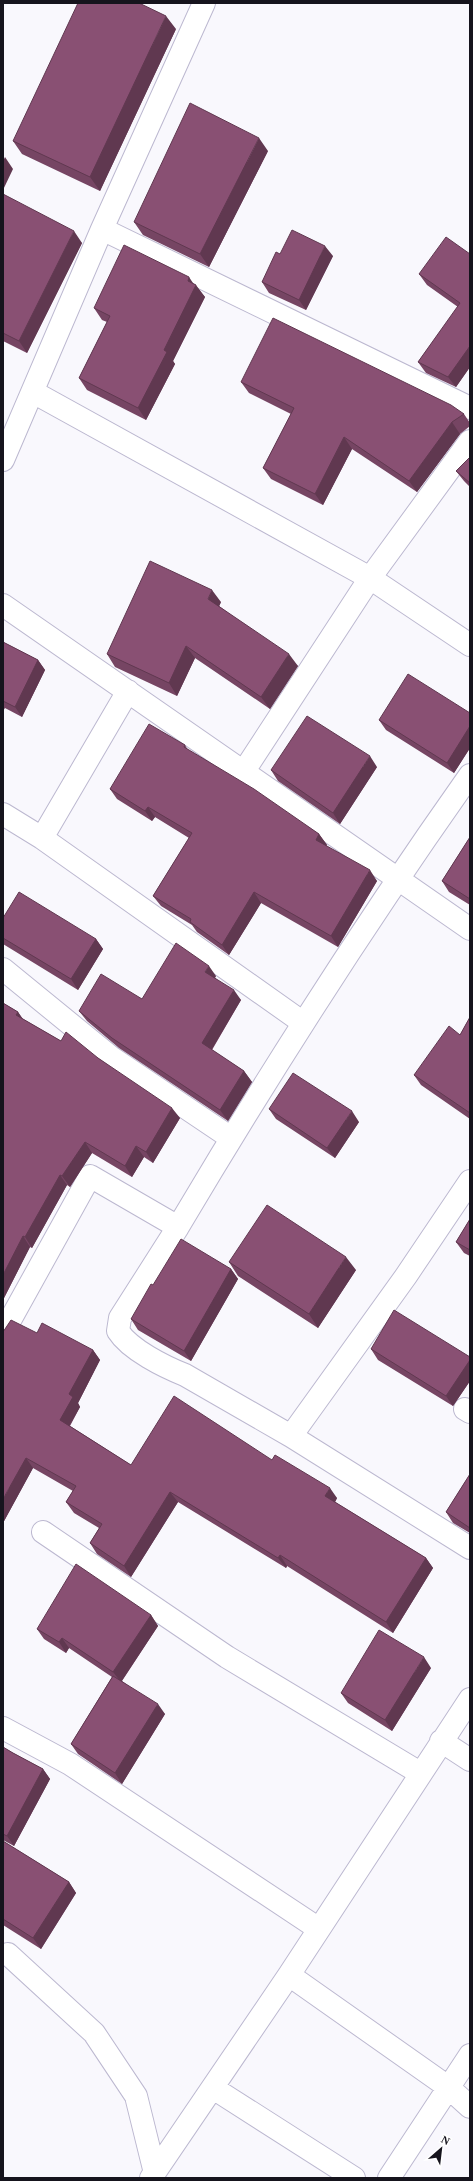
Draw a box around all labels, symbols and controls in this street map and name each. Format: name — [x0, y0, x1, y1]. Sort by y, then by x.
north arrow — [421, 2129, 461, 2169]
text: N — [439, 2133, 452, 2147]

